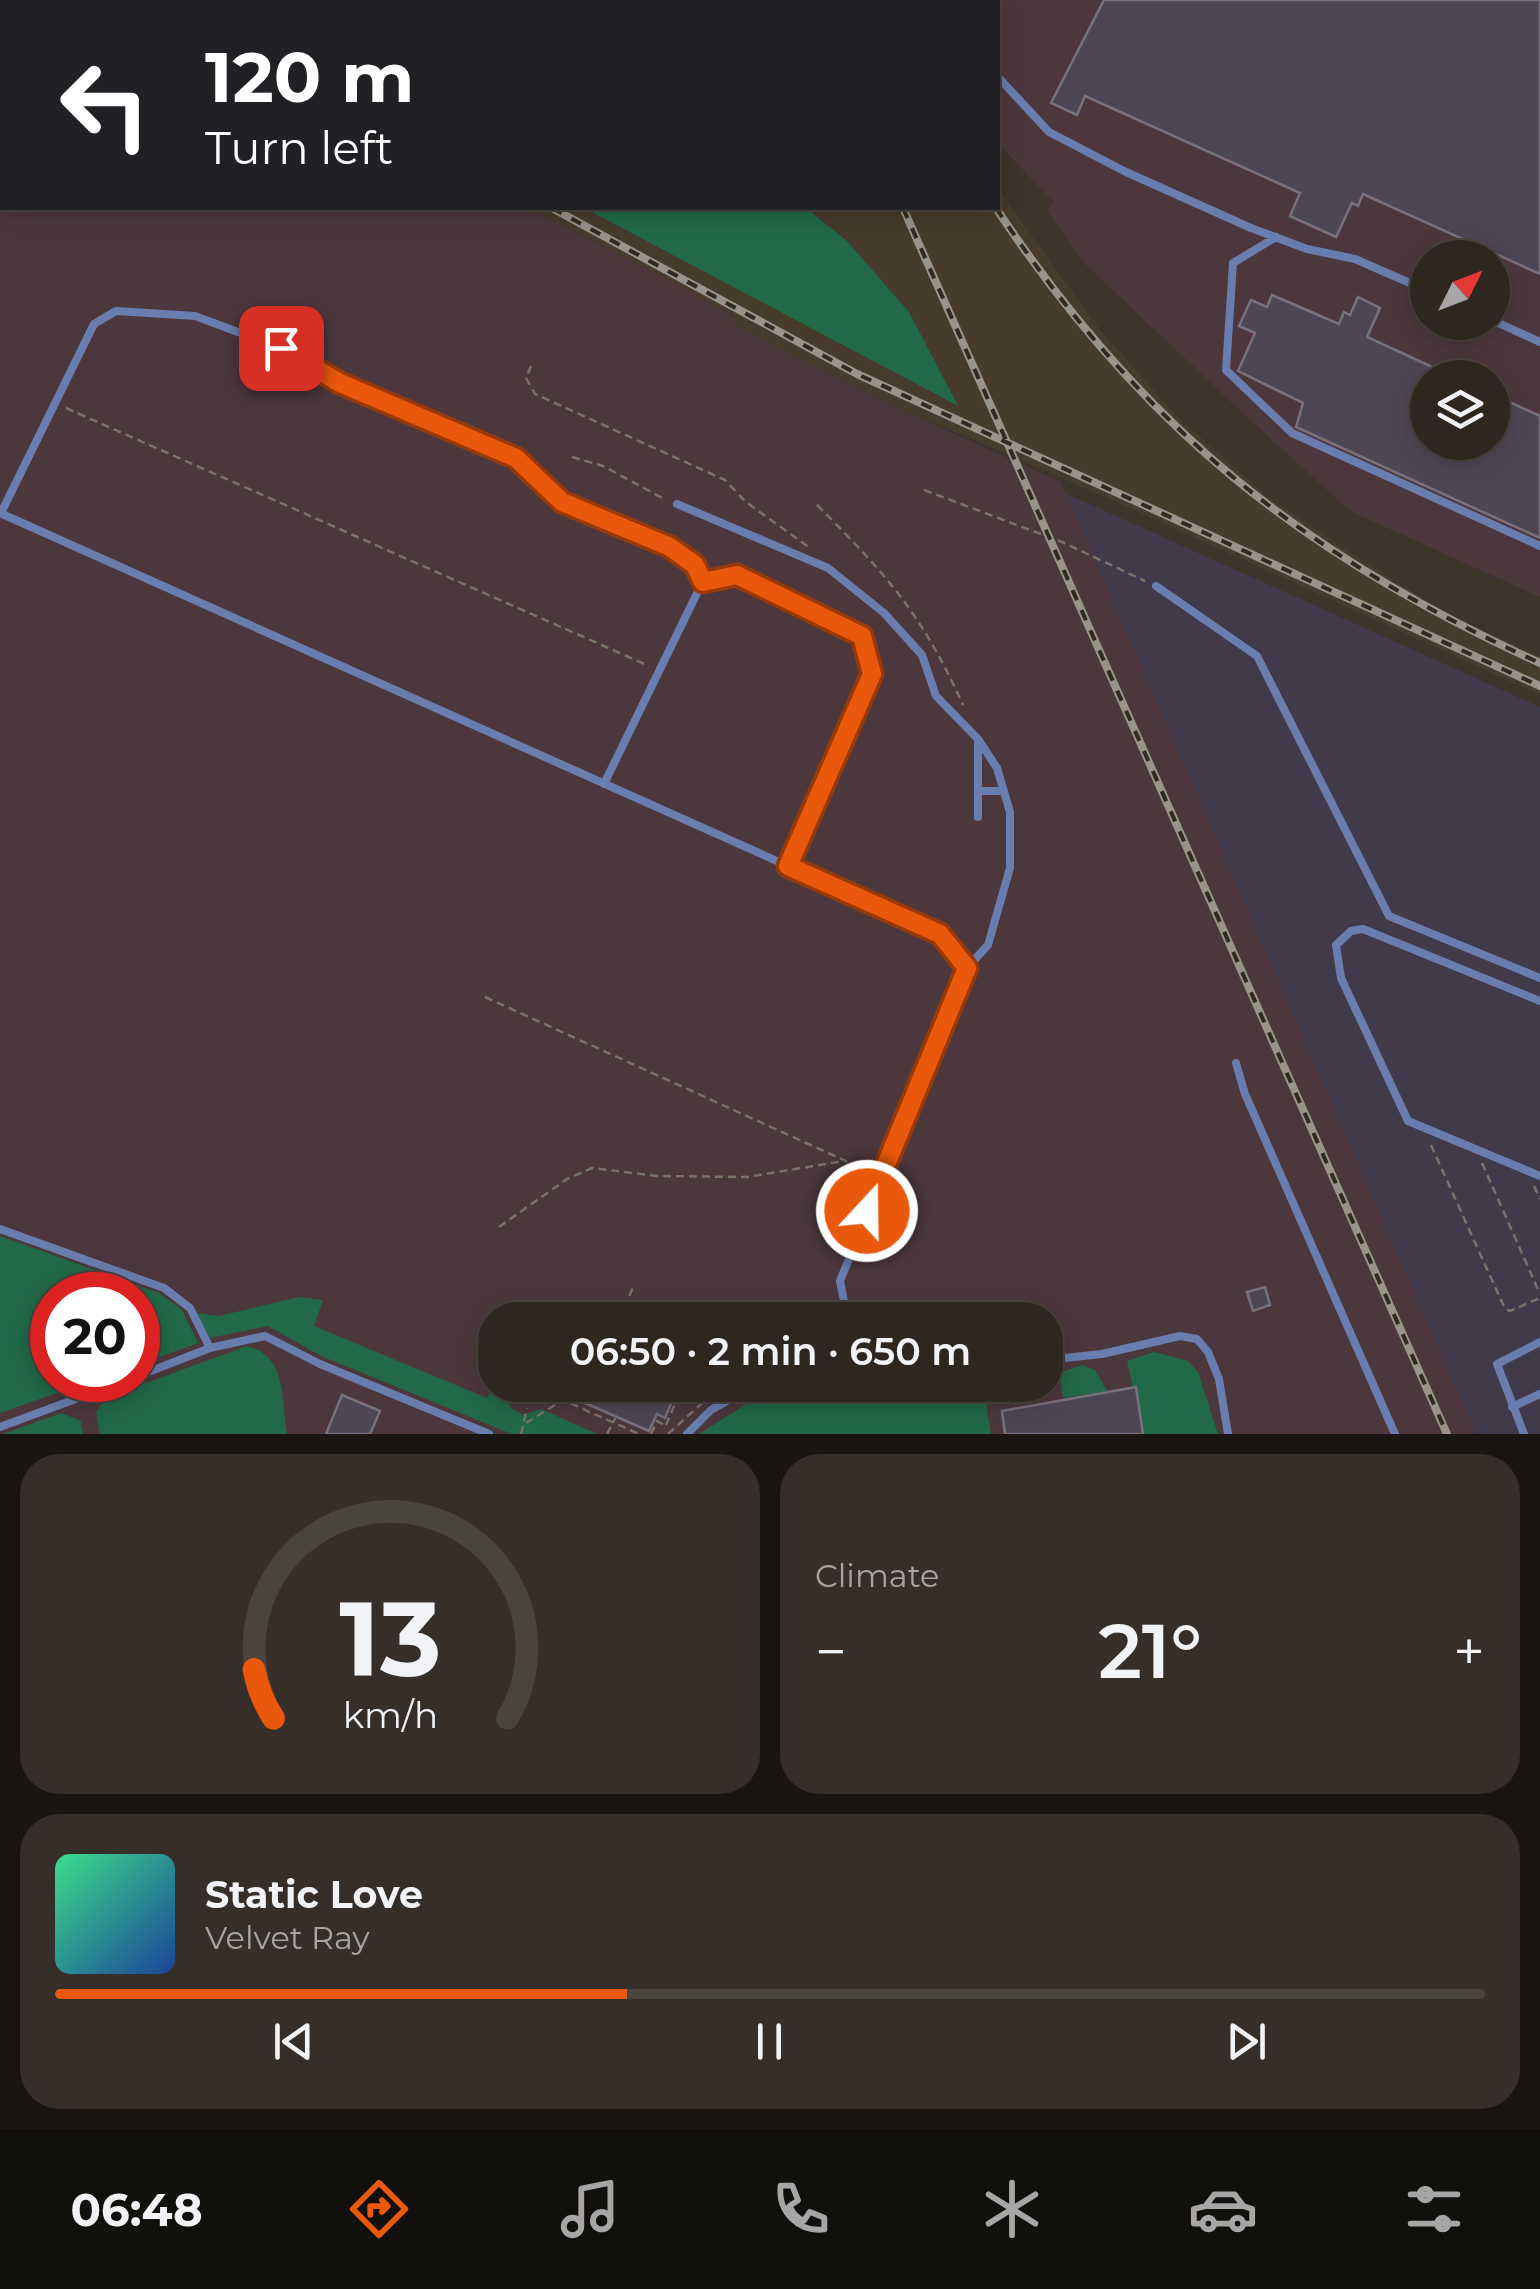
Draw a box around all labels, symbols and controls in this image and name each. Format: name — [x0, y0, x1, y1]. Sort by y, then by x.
text: 120 m — [205, 34, 415, 120]
icon: left — [40, 40, 170, 170]
text: Turn left — [205, 120, 393, 175]
north arrow — [1410, 240, 1510, 340]
map controls — [1410, 240, 1510, 460]
pin — [239, 306, 324, 391]
icon: arrive — [254, 321, 309, 376]
button: layers — [1410, 360, 1510, 460]
position arrow — [815, 1159, 919, 1263]
speed limit sign: 20 — [30, 1272, 160, 1402]
text: 06:50 · 2 min · 650 m — [570, 1328, 971, 1375]
text: Climate — [815, 1556, 939, 1595]
text: 13 — [339, 1575, 441, 1702]
text: 21° — [1098, 1605, 1202, 1697]
text: − — [815, 1618, 847, 1685]
text: + — [1453, 1618, 1485, 1685]
text: km/h — [342, 1693, 438, 1737]
text: Static Love — [205, 1871, 423, 1918]
text: Velvet Ray — [205, 1918, 370, 1957]
icon: previous — [266, 2014, 321, 2069]
icon: pause — [742, 2014, 797, 2069]
icon: next — [1219, 2014, 1274, 2069]
icon: directions — [344, 2174, 414, 2244]
icon: music — [555, 2174, 625, 2244]
icon: phone — [766, 2174, 836, 2244]
icon: climate — [977, 2174, 1047, 2244]
icon: car — [1188, 2174, 1258, 2244]
icon: filters — [1399, 2174, 1469, 2244]
text: 06:48 — [71, 2182, 203, 2237]

